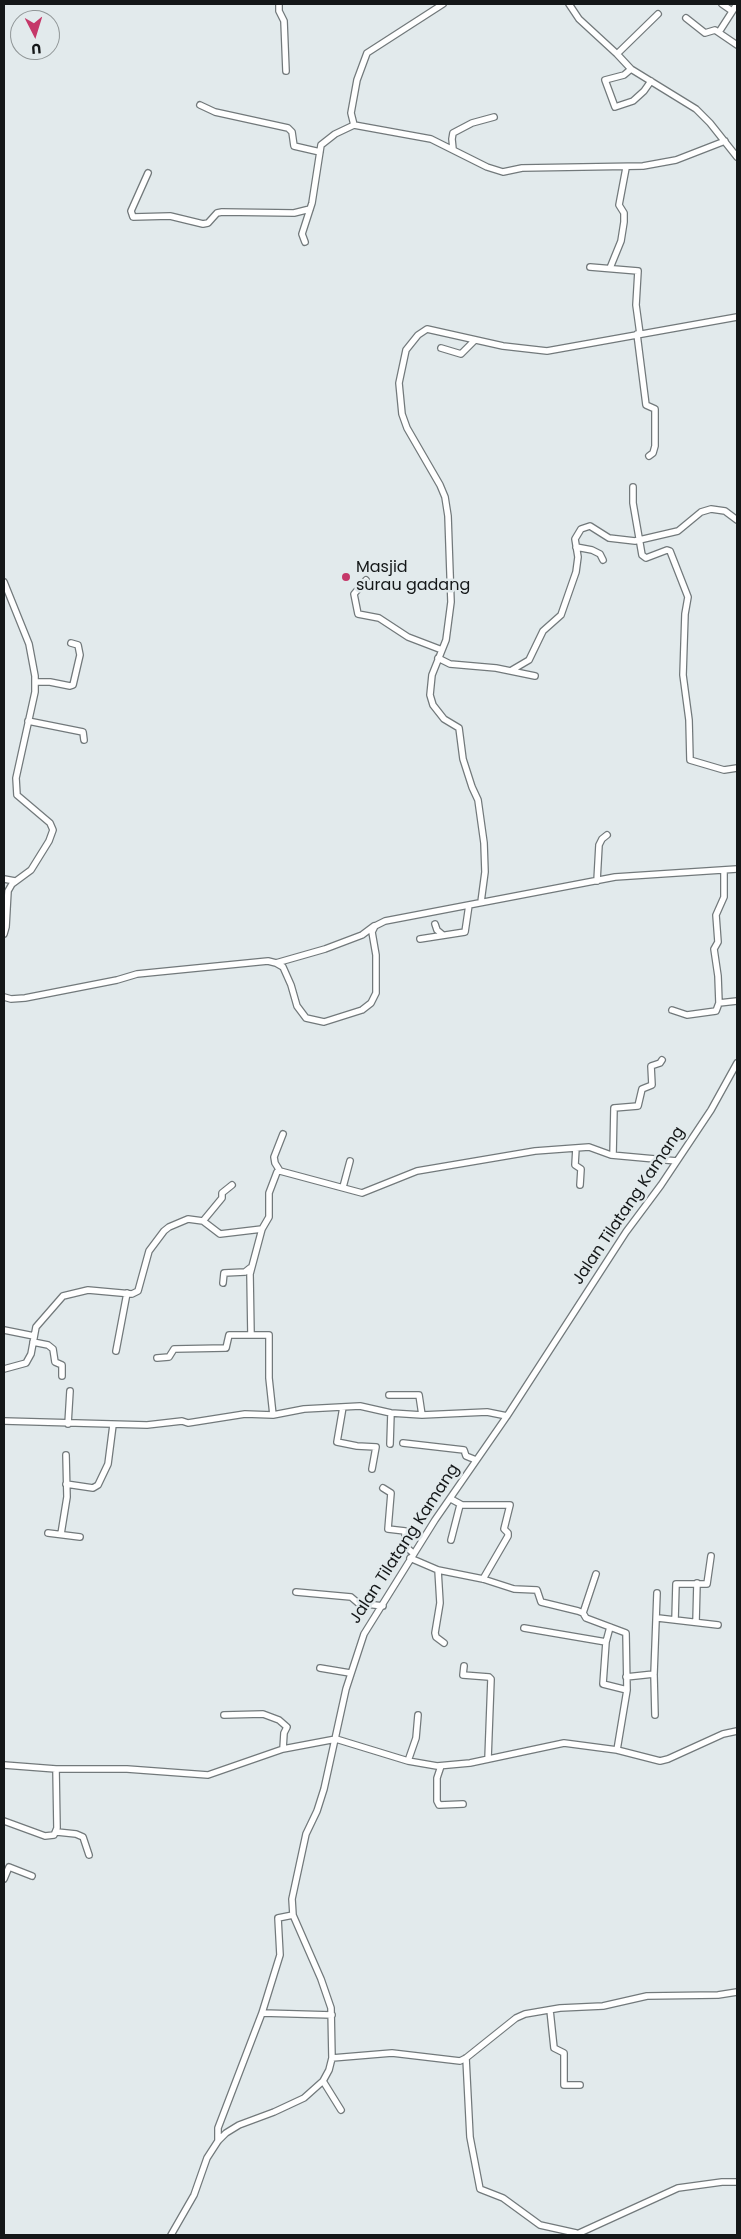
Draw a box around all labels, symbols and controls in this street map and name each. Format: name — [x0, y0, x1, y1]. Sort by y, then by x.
north arrow — [10, 10, 60, 60]
text: U — [30, 39, 42, 59]
place label: Masjid surau gadang — [356, 558, 470, 596]
marker: Masjid surau gadang — [340, 571, 352, 583]
street label: Jalan Tilatang Kamang — [569, 1123, 689, 1289]
street label: Jalan Tilatang Kamang — [346, 1461, 464, 1627]

